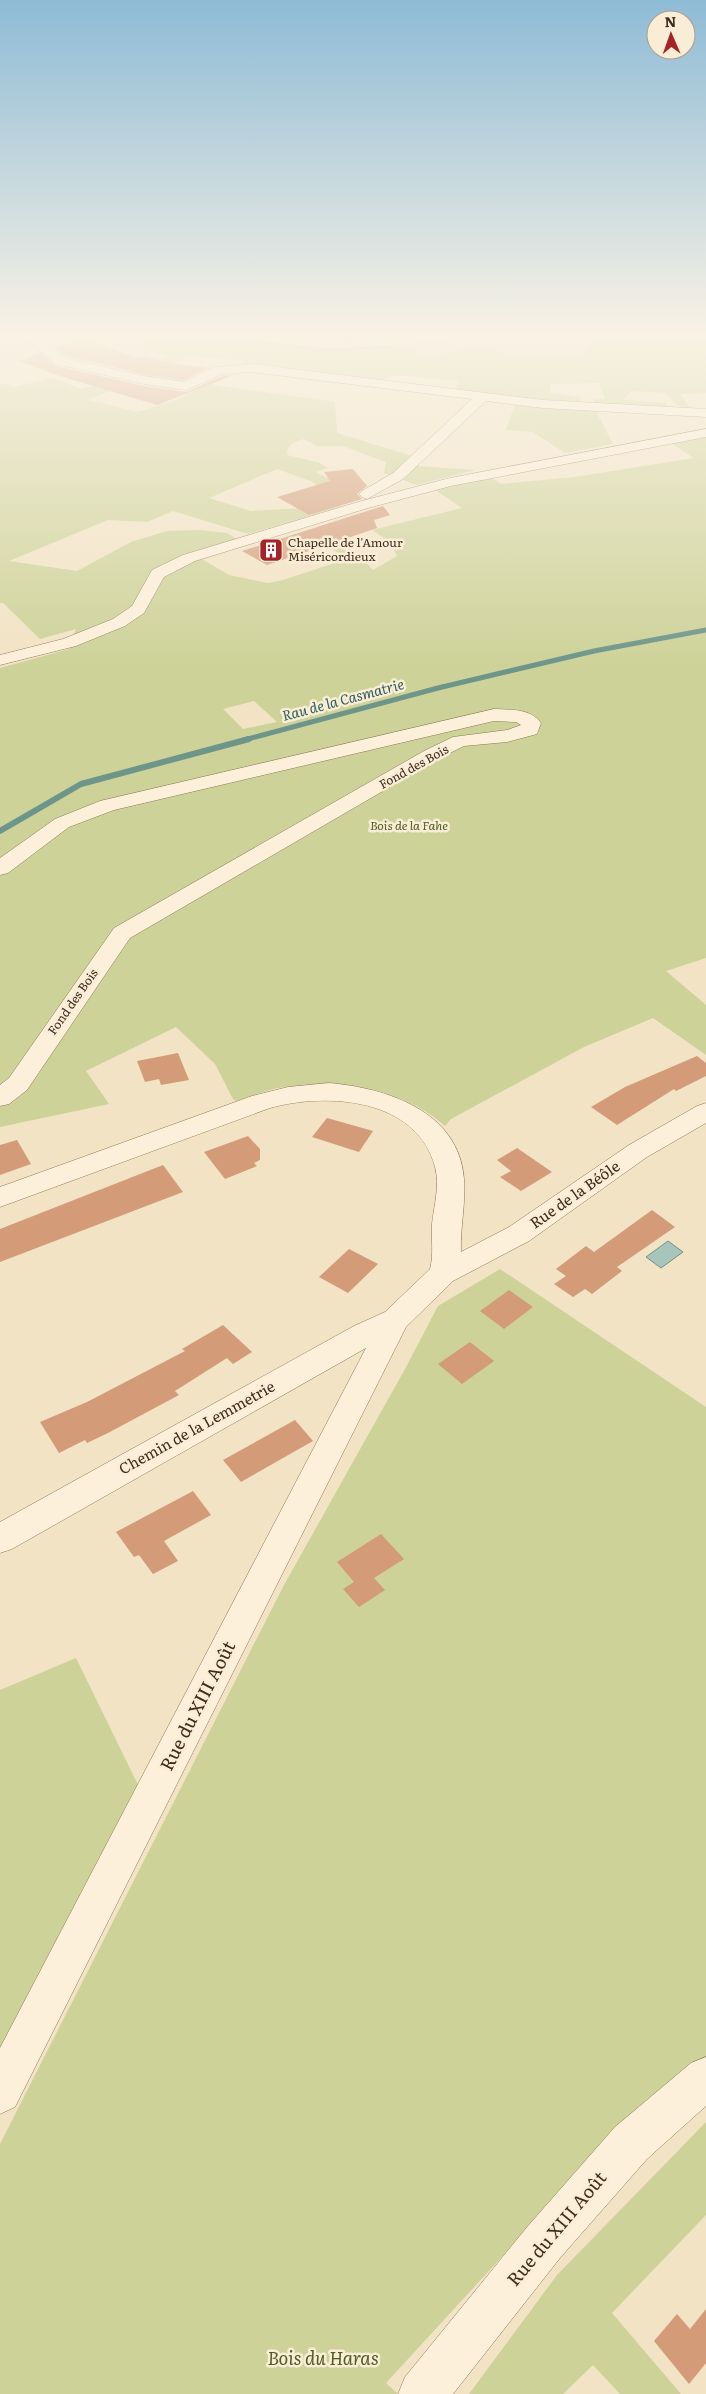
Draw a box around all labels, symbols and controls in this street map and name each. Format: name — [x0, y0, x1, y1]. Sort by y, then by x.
north arrow — [646, 10, 696, 60]
text: N — [664, 11, 677, 31]
place label: Chapelle de l'Amour Miséricordieux — [288, 533, 403, 565]
building icon: Chapelle de l'Amour Miséricordieux — [258, 537, 284, 563]
water label: Rau de la Casmatrie — [280, 673, 406, 725]
street label: Fond des Bois — [376, 739, 452, 793]
park label: Bois de la Fahe — [370, 816, 448, 834]
street label: Fond des Bois — [43, 964, 102, 1038]
street label: Rue de la Béôle — [524, 1154, 624, 1233]
street label: Chemin de la Lemmetrie — [114, 1374, 279, 1479]
street label: Rue du XIII Août — [152, 1635, 241, 1775]
street label: Rue du XIII Août — [500, 2164, 612, 2291]
park label: Bois du Haras — [267, 2344, 379, 2371]

